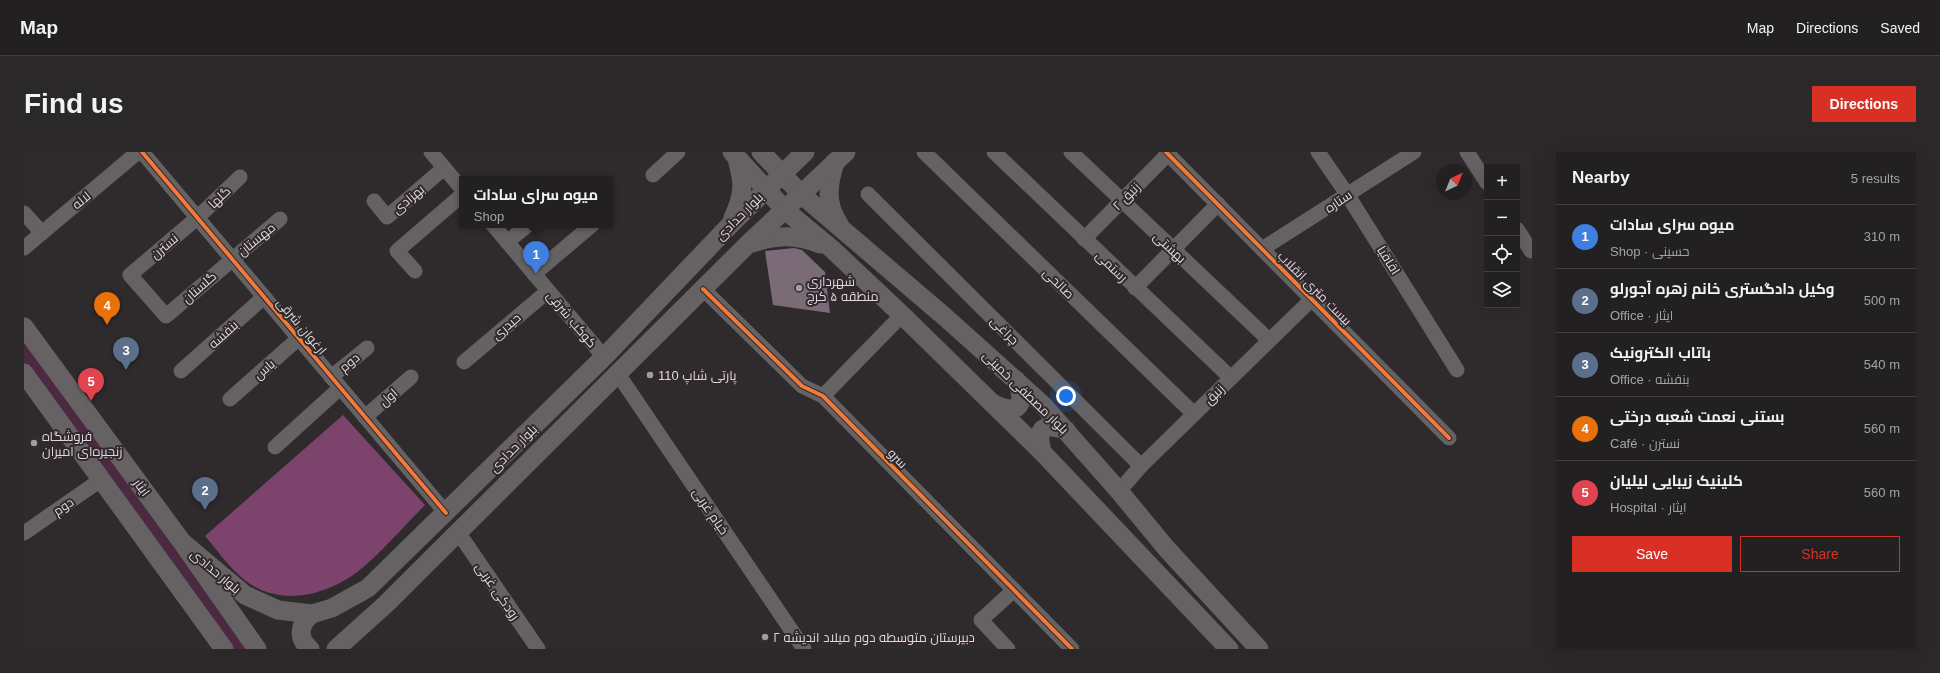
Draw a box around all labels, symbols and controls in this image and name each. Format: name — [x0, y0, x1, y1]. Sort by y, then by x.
text: Map — [20, 17, 58, 38]
text: Map — [1747, 20, 1774, 36]
text: Directions — [1796, 20, 1858, 36]
text: Saved — [1880, 20, 1920, 36]
button: Directions — [1812, 86, 1916, 122]
text: Find us — [24, 88, 124, 119]
north arrow — [1436, 164, 1472, 200]
map controls — [1484, 164, 1520, 308]
button: + — [1484, 164, 1520, 200]
text: Nearby — [1572, 168, 1630, 187]
text: 5 results — [1851, 171, 1900, 186]
popup — [459, 176, 613, 228]
street label: زنبق ۲ — [1109, 179, 1143, 213]
street label: بهزادی — [389, 182, 427, 217]
street label: گلها — [205, 183, 234, 212]
text: میوه سرای سادات — [474, 186, 598, 203]
street label: ستاره — [1322, 187, 1355, 216]
street label: لاله — [69, 188, 94, 212]
street label: بلوار حدادی — [712, 189, 766, 243]
button: − — [1484, 200, 1520, 236]
text: Shop — [474, 209, 504, 224]
text: میوه سرای سادات — [1610, 216, 1734, 233]
street label: مهستان — [234, 220, 278, 259]
street label: بهشتی — [1150, 229, 1189, 266]
text: 1 — [1581, 229, 1589, 244]
text: 310 m — [1864, 229, 1900, 244]
street label: نسترن — [148, 231, 181, 262]
button: locate — [1484, 236, 1520, 272]
pin: 1 — [523, 241, 549, 274]
street label: اقاقیا — [1374, 243, 1403, 277]
text: Shop · حسینی — [1610, 244, 1689, 259]
street label: رستمی — [1093, 248, 1131, 285]
street label: بیست متری انقلاب — [1275, 248, 1355, 328]
street label: صالحی — [1040, 265, 1077, 302]
street label: گلستان — [179, 269, 219, 306]
button: layers — [1484, 272, 1520, 308]
place label: شهرداری منطقه ۵ کرج — [807, 274, 879, 305]
text: وکیل دادگستری خانم زهره آجورلو — [1610, 280, 1835, 297]
marker: شهرداری منطقه ۵ کرج — [794, 283, 804, 293]
street label: کوکب شرقی — [544, 288, 600, 351]
pin: 4 — [94, 292, 120, 325]
text: 2 — [1581, 293, 1589, 308]
text: 500 m — [1864, 293, 1900, 308]
street label: ارغوان شرقی — [274, 295, 330, 358]
text: Office · ایثار — [1610, 308, 1673, 323]
street label: حیدری — [489, 310, 524, 343]
street label: چراغی — [986, 313, 1022, 349]
street label: بنفشه — [206, 317, 241, 351]
pin: 3 — [113, 337, 139, 370]
text: باتاب الکترونیک — [1610, 344, 1711, 361]
street label: بلوار مصطفی خمینی — [980, 348, 1072, 437]
street label: دوم — [336, 350, 364, 377]
street label: یاس — [251, 356, 278, 383]
text: 3 — [1581, 357, 1589, 372]
text: 540 m — [1864, 357, 1900, 372]
pin: 5 — [78, 368, 104, 401]
place label: پارتی شاپ 110 — [658, 368, 737, 385]
marker: پارتی شاپ 110 — [645, 370, 655, 380]
text: Office · بنفشه — [1610, 372, 1690, 387]
street label: زنبق — [1201, 381, 1228, 408]
street label: اول — [376, 385, 401, 410]
your location — [1056, 386, 1076, 406]
text: بستنی نعمت شعبه درختی — [1610, 408, 1785, 425]
street label: بلوار حدادی — [486, 421, 540, 475]
text: 4 — [1581, 421, 1589, 436]
text: 560 m — [1864, 421, 1900, 436]
place label: فروشگاه زنجیره‌ای امیران — [42, 429, 123, 459]
text: Café · نسترن — [1610, 436, 1680, 451]
marker: فروشگاه زنجیره‌ای امیران — [29, 438, 39, 448]
street label: سرو — [885, 445, 911, 471]
text: کلینیک زیبایی لیلیان — [1610, 472, 1743, 489]
street label: ایثار — [130, 475, 153, 499]
pin: 2 — [192, 477, 218, 510]
street label: خیام غربی — [688, 485, 732, 539]
text: 5 — [1581, 485, 1589, 500]
text: 560 m — [1864, 485, 1900, 500]
street label: دوم — [50, 494, 78, 520]
text: Hospital · ایثار — [1610, 500, 1687, 515]
button: Save — [1572, 536, 1732, 572]
button: Share — [1740, 536, 1900, 572]
street label: بلوار حدادی — [187, 546, 244, 597]
street label: رودکی غربی — [472, 560, 523, 623]
place label: دبیرستان متوسطه دوم میلاد اندیشه ۲ — [773, 630, 975, 647]
marker: دبیرستان متوسطه دوم میلاد اندیشه ۲ — [760, 632, 770, 642]

